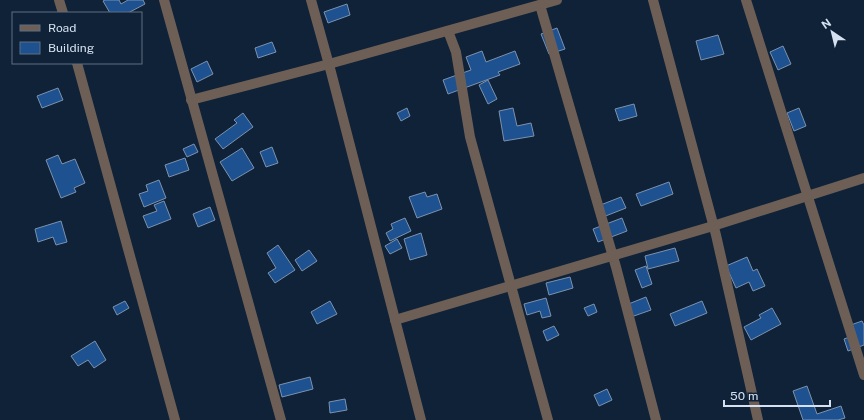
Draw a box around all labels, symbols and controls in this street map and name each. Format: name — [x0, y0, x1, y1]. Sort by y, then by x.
legend — [12, 12, 142, 64]
north arrow — [812, 12, 852, 52]
text: N — [819, 16, 833, 31]
text: Road — [48, 21, 76, 35]
text: Building — [48, 41, 94, 55]
scale bar — [724, 382, 830, 408]
text: 50 m — [730, 389, 758, 403]

